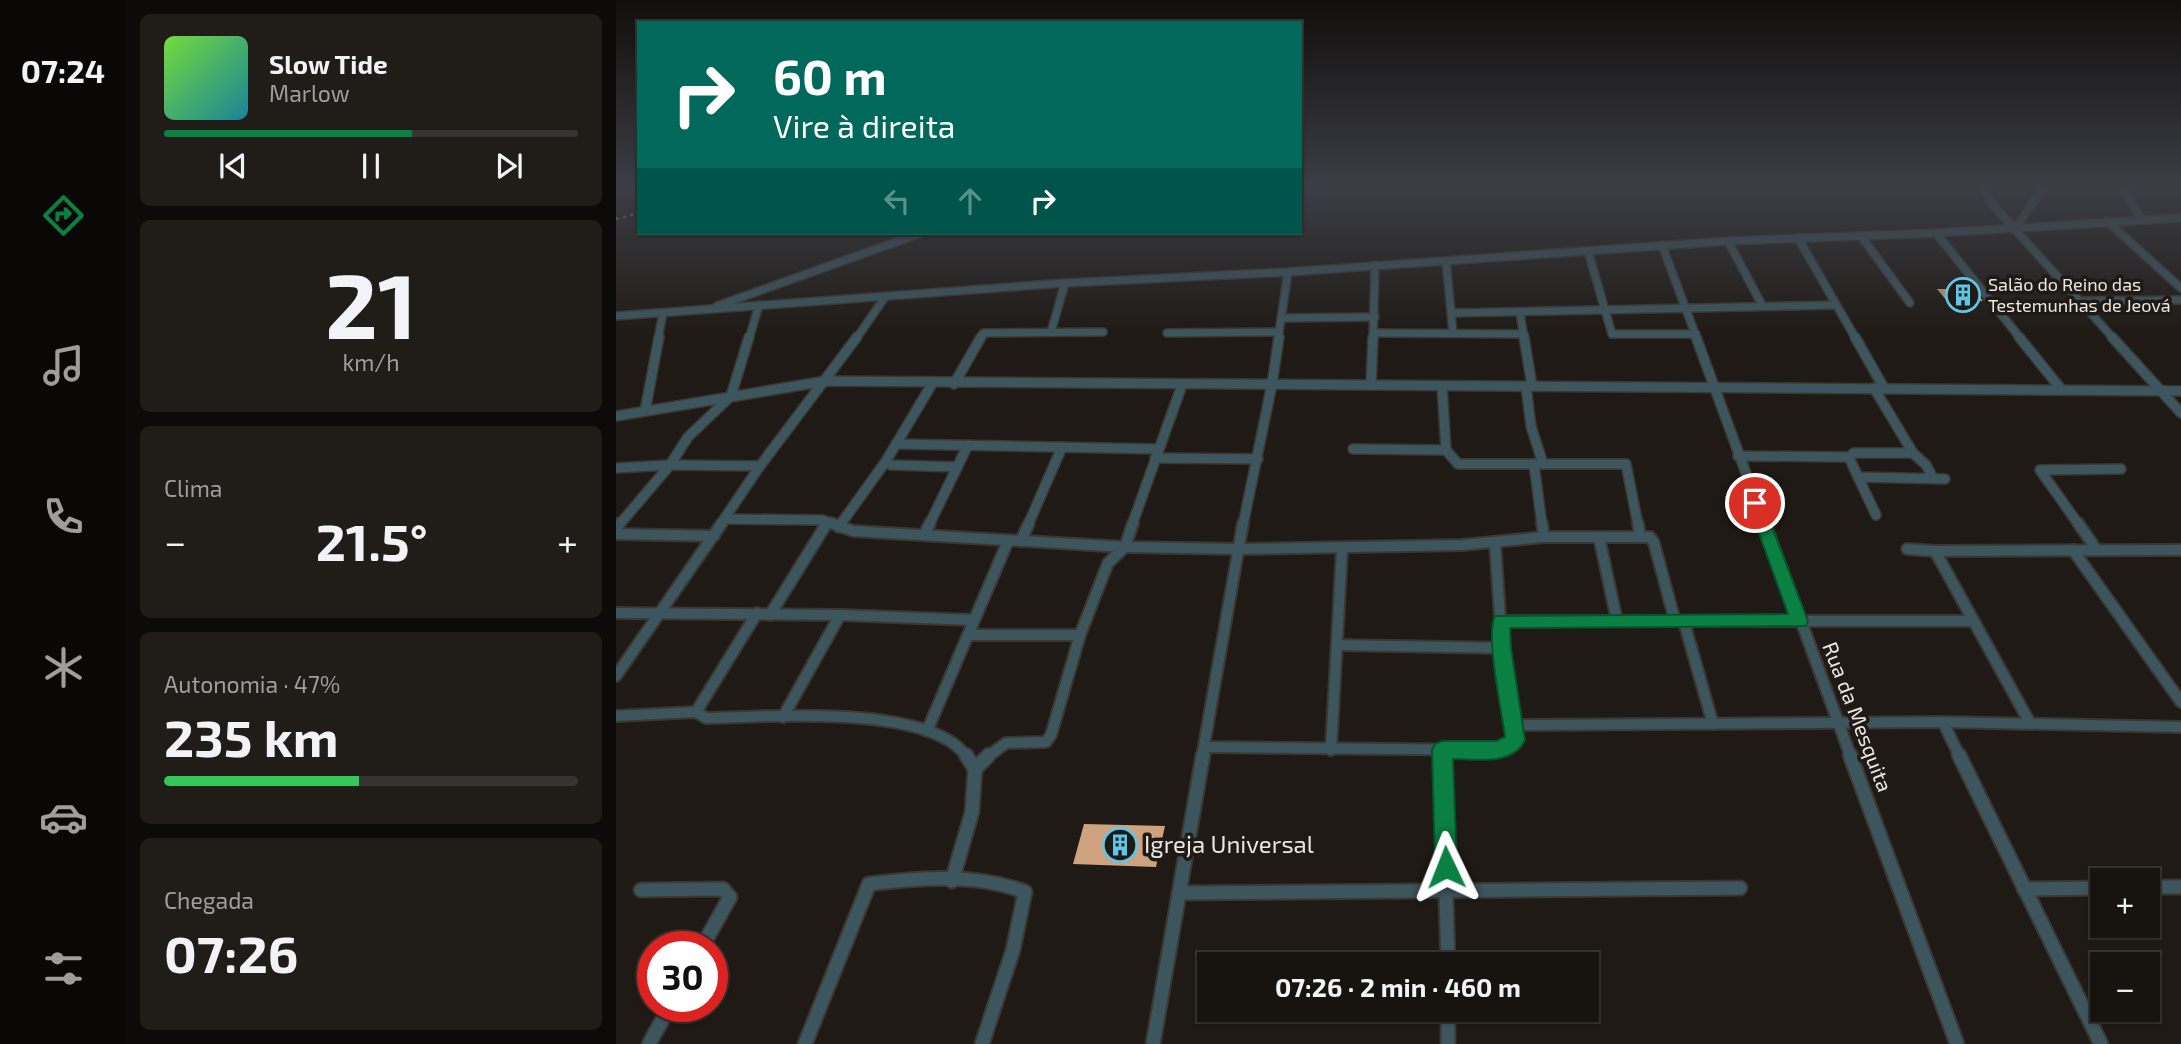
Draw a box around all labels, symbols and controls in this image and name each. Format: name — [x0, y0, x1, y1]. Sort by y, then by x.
text: 60 m — [773, 46, 887, 105]
text: Slow Tide — [269, 48, 388, 79]
icon: right — [658, 49, 749, 140]
text: 07:24 — [21, 51, 105, 89]
text: Marlow — [269, 79, 350, 107]
text: Vire à direita — [773, 106, 955, 144]
icon: previous — [214, 147, 252, 185]
icon: pause — [352, 147, 390, 185]
icon: next — [490, 147, 528, 185]
icon: left — [878, 182, 916, 220]
icon: ahead — [951, 182, 989, 220]
icon: right — [1024, 182, 1062, 220]
icon: directions — [39, 191, 88, 240]
text: 21 — [325, 248, 417, 357]
place label: Salão do Reino das Testemunhas de Jeová — [1988, 273, 2171, 316]
building icon: Salão do Reino das Testemunhas de Jeová — [1944, 276, 1982, 314]
icon: music — [39, 341, 88, 390]
text: km/h — [342, 348, 400, 376]
pin — [1725, 473, 1785, 533]
text: Clima — [164, 474, 222, 502]
icon: arrive — [1736, 484, 1774, 522]
icon: phone — [39, 492, 88, 541]
text: 21.5° — [316, 509, 428, 571]
text: − — [164, 518, 186, 564]
text: + — [557, 518, 578, 564]
street label: Rua da Mesquita — [1818, 638, 1898, 795]
icon: climate — [39, 643, 88, 692]
text: Autonomia · 47% — [164, 670, 340, 698]
text: 235 km — [164, 705, 339, 767]
icon: car — [39, 793, 88, 842]
building icon: Igreja Universal — [1101, 826, 1139, 864]
place label: Igreja Universal — [1144, 829, 1314, 858]
position arrow — [1409, 830, 1483, 904]
map controls — [2090, 868, 2160, 1022]
button: + — [2090, 868, 2160, 938]
text: Chegada — [164, 886, 254, 914]
text: 07:26 — [164, 921, 299, 983]
speed limit sign: 30 — [637, 931, 728, 1022]
icon: filters — [39, 944, 88, 993]
button: − — [2090, 952, 2160, 1022]
text: 07:26 · 2 min · 460 m — [1275, 971, 1521, 1002]

